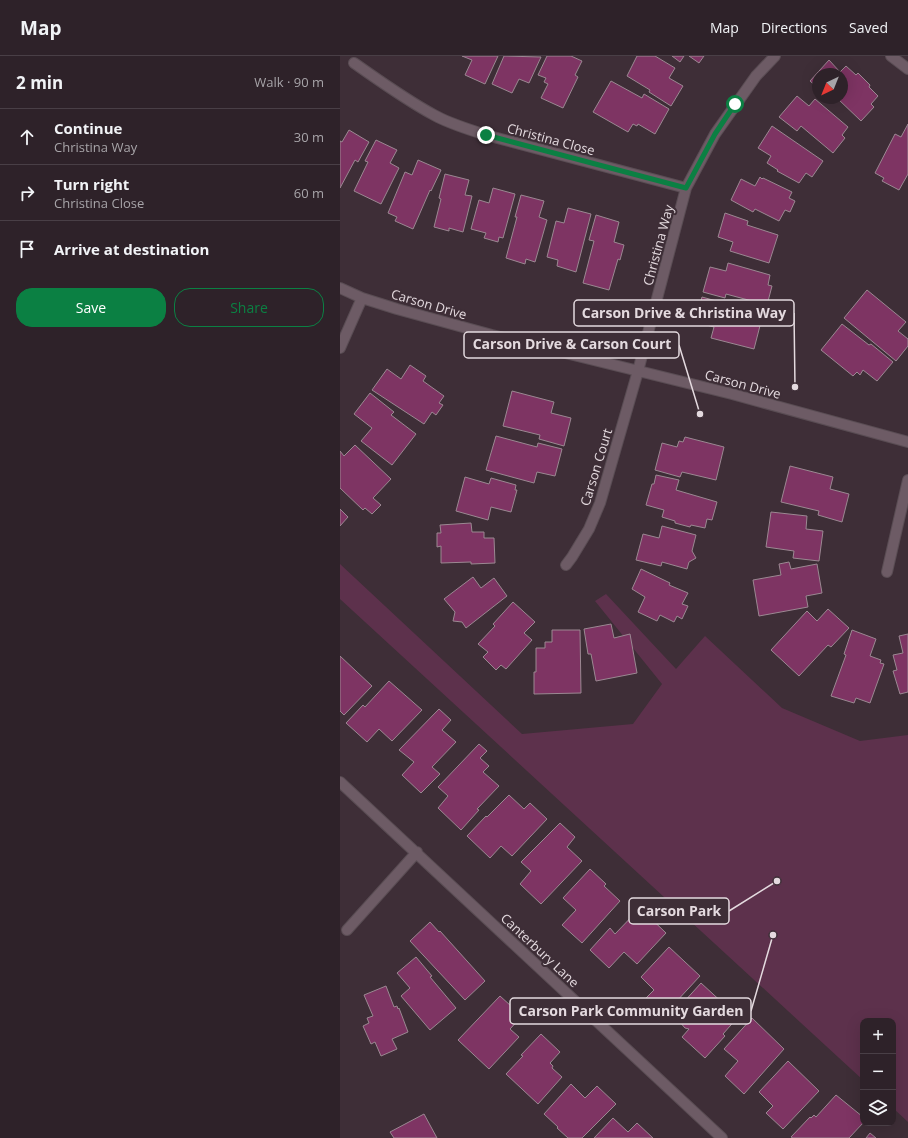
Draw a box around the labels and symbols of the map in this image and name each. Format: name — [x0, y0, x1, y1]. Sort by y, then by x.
north arrow — [812, 68, 848, 104]
route start — [726, 95, 744, 113]
street label: Christina Close — [505, 119, 597, 159]
route end — [477, 126, 495, 144]
street label: Christina Way — [639, 202, 678, 288]
street label: Carson Drive — [389, 285, 469, 323]
callout: Carson Drive & Christina Way — [574, 300, 794, 326]
text: Carson Drive & Christina Way — [582, 303, 786, 322]
callout: Carson Drive & Carson Court — [464, 332, 679, 358]
text: Carson Drive & Carson Court — [473, 334, 671, 353]
street label: Carson Drive — [703, 365, 783, 403]
street label: Carson Court — [576, 426, 616, 508]
callout: Carson Park — [629, 898, 729, 924]
text: Carson Park — [637, 901, 722, 920]
street label: Canterbury Lane — [497, 909, 583, 991]
callout: Carson Park Community Garden — [510, 998, 751, 1024]
text: Carson Park Community Garden — [519, 1001, 743, 1020]

